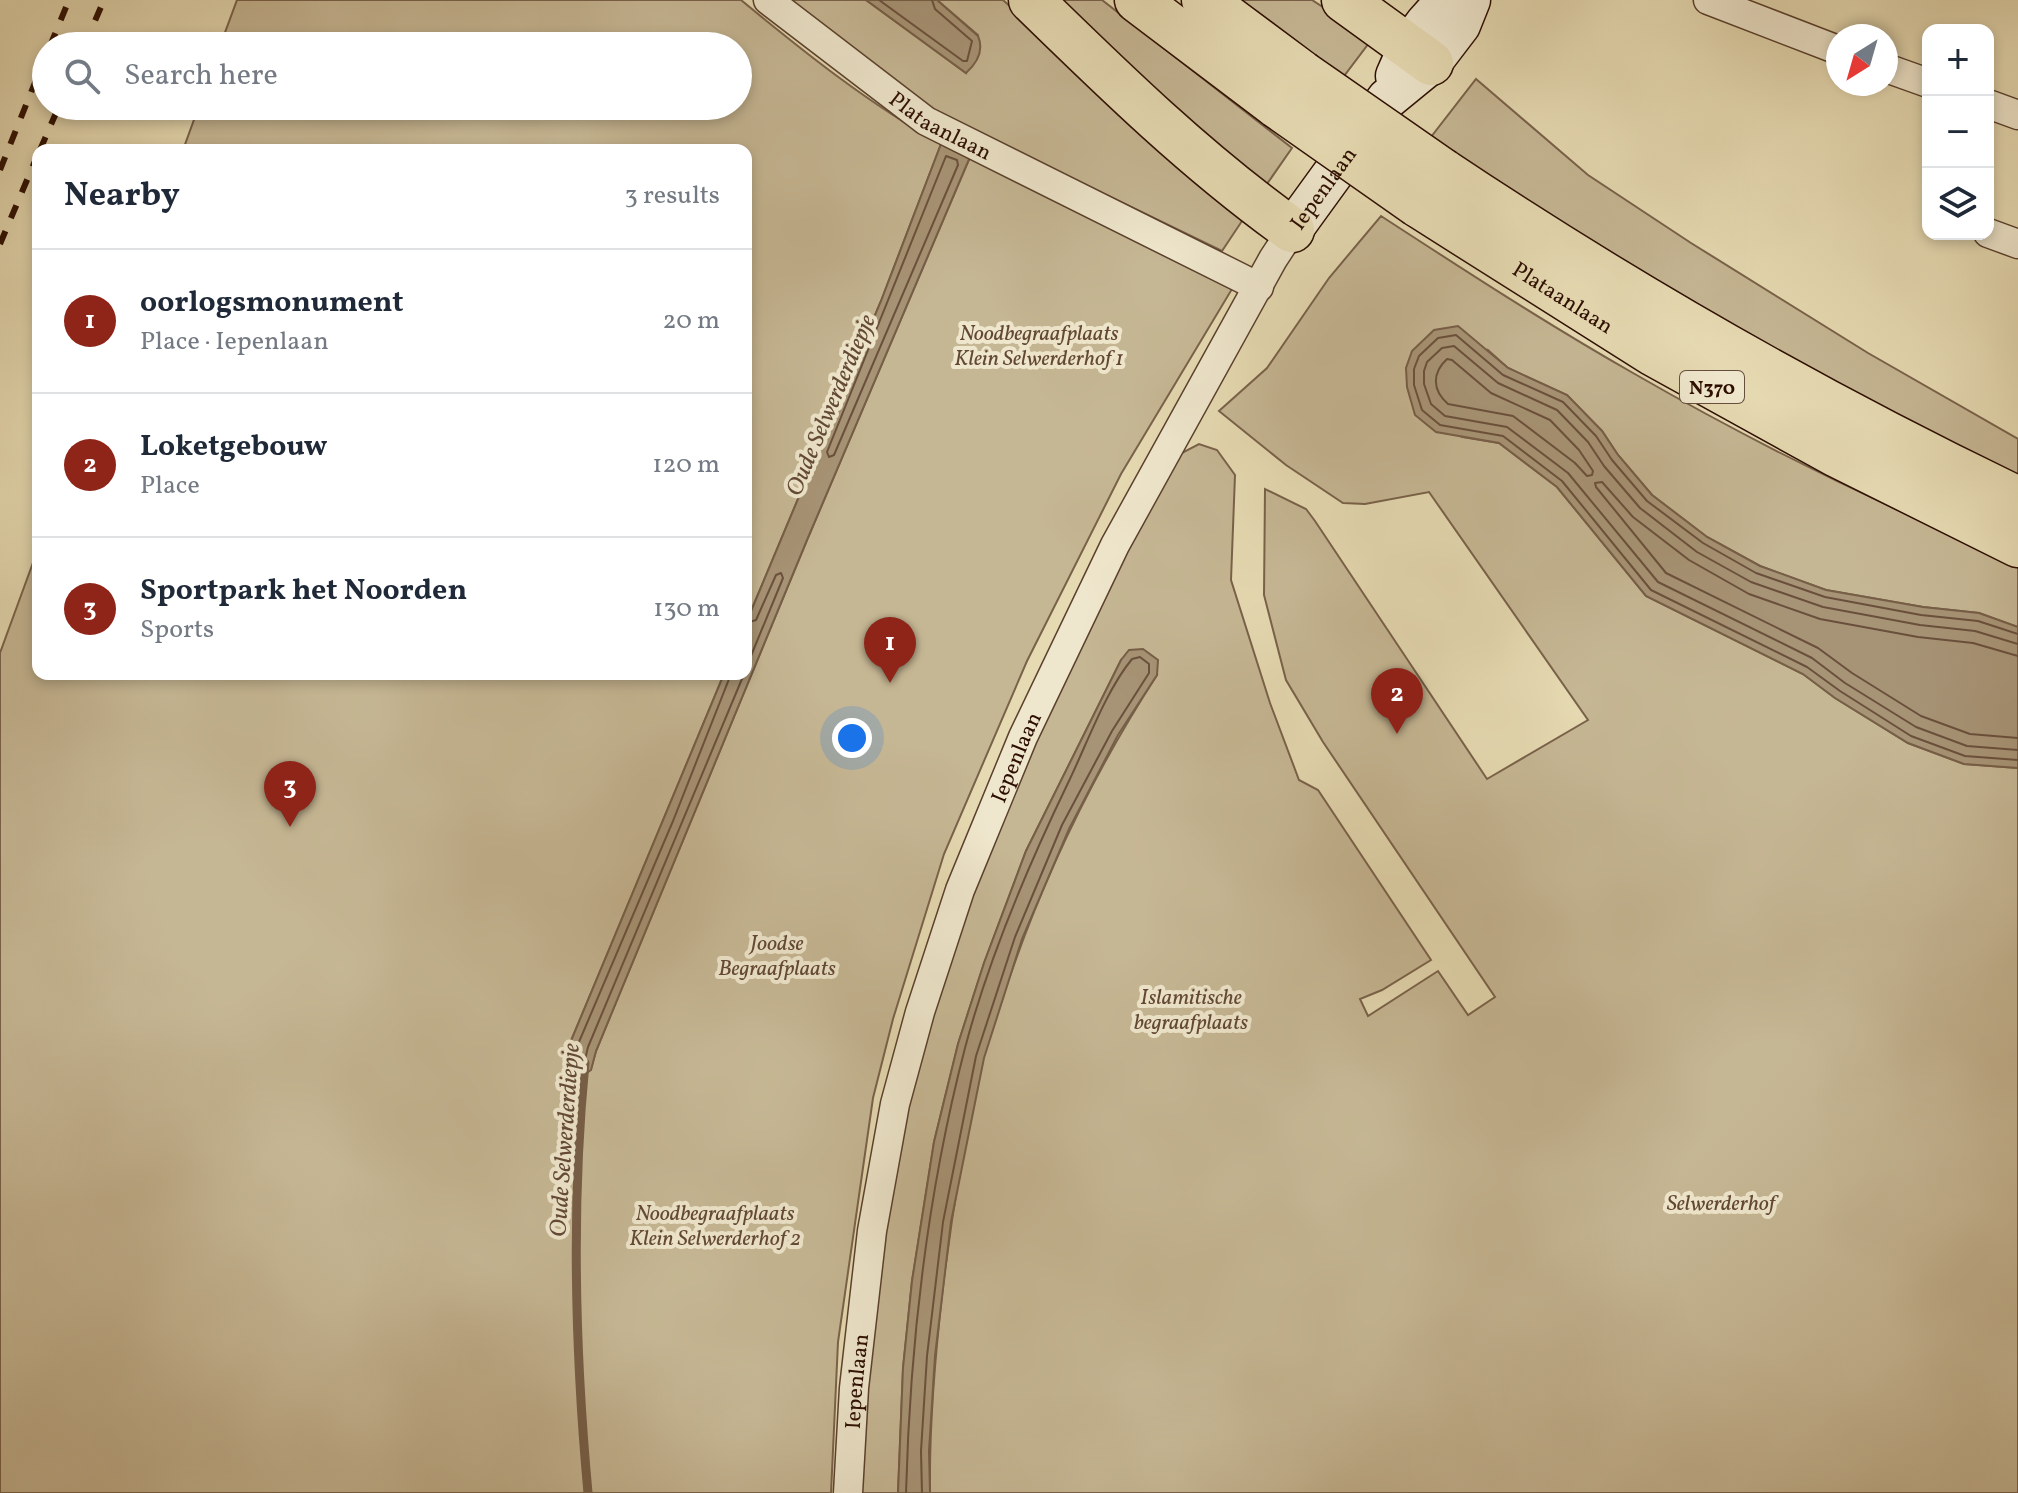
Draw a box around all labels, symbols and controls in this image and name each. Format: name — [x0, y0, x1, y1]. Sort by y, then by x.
north arrow — [1826, 24, 1898, 96]
map controls — [1922, 24, 1994, 240]
button: + — [1922, 24, 1994, 96]
search box — [32, 32, 752, 120]
icon: search — [60, 54, 104, 98]
text: Search here — [124, 55, 278, 97]
street label: Plataanlaan — [882, 85, 996, 169]
button: − — [1922, 96, 1994, 168]
street label: Iepenlaan — [1284, 141, 1365, 237]
button: layers — [1922, 168, 1994, 240]
text: Nearby — [64, 173, 180, 220]
text: 3 results — [624, 178, 720, 214]
street label: Plataanlaan — [1505, 255, 1619, 343]
text: oorlogsmonument — [140, 282, 404, 324]
text: 1 — [85, 303, 95, 339]
text: 20 m — [662, 303, 720, 339]
water label: Oude Selwerderdiepje — [778, 309, 886, 502]
park label: Noodbegraafplaats Klein Selwerderhof 1 — [954, 319, 1124, 375]
text: Place · Iepenlaan — [140, 324, 329, 360]
road number: N370 — [1680, 371, 1744, 403]
text: Loketgebouw — [140, 426, 327, 468]
text: 2 — [83, 447, 97, 483]
text: 120 m — [652, 447, 720, 483]
text: Place — [140, 468, 200, 504]
text: Sportpark het Noorden — [140, 570, 467, 612]
text: 3 — [83, 591, 97, 627]
text: 130 m — [653, 591, 720, 627]
text: Sports — [140, 612, 214, 648]
pin: 1 — [864, 617, 916, 683]
pin: 2 — [1371, 668, 1423, 734]
street label: Iepenlaan — [985, 707, 1051, 808]
your location — [832, 718, 872, 758]
pin: 3 — [264, 761, 316, 827]
park label: Joodse Begraafplaats — [718, 929, 836, 985]
park label: Islamitische begraafplaats — [1134, 983, 1248, 1039]
water label: Oude Selwerderdiepje — [542, 1042, 590, 1238]
park label: Selwerderhof — [1667, 1189, 1780, 1220]
park label: Noodbegraafplaats Klein Selwerderhof 2 — [629, 1199, 801, 1255]
street label: Iepenlaan — [839, 1332, 878, 1430]

